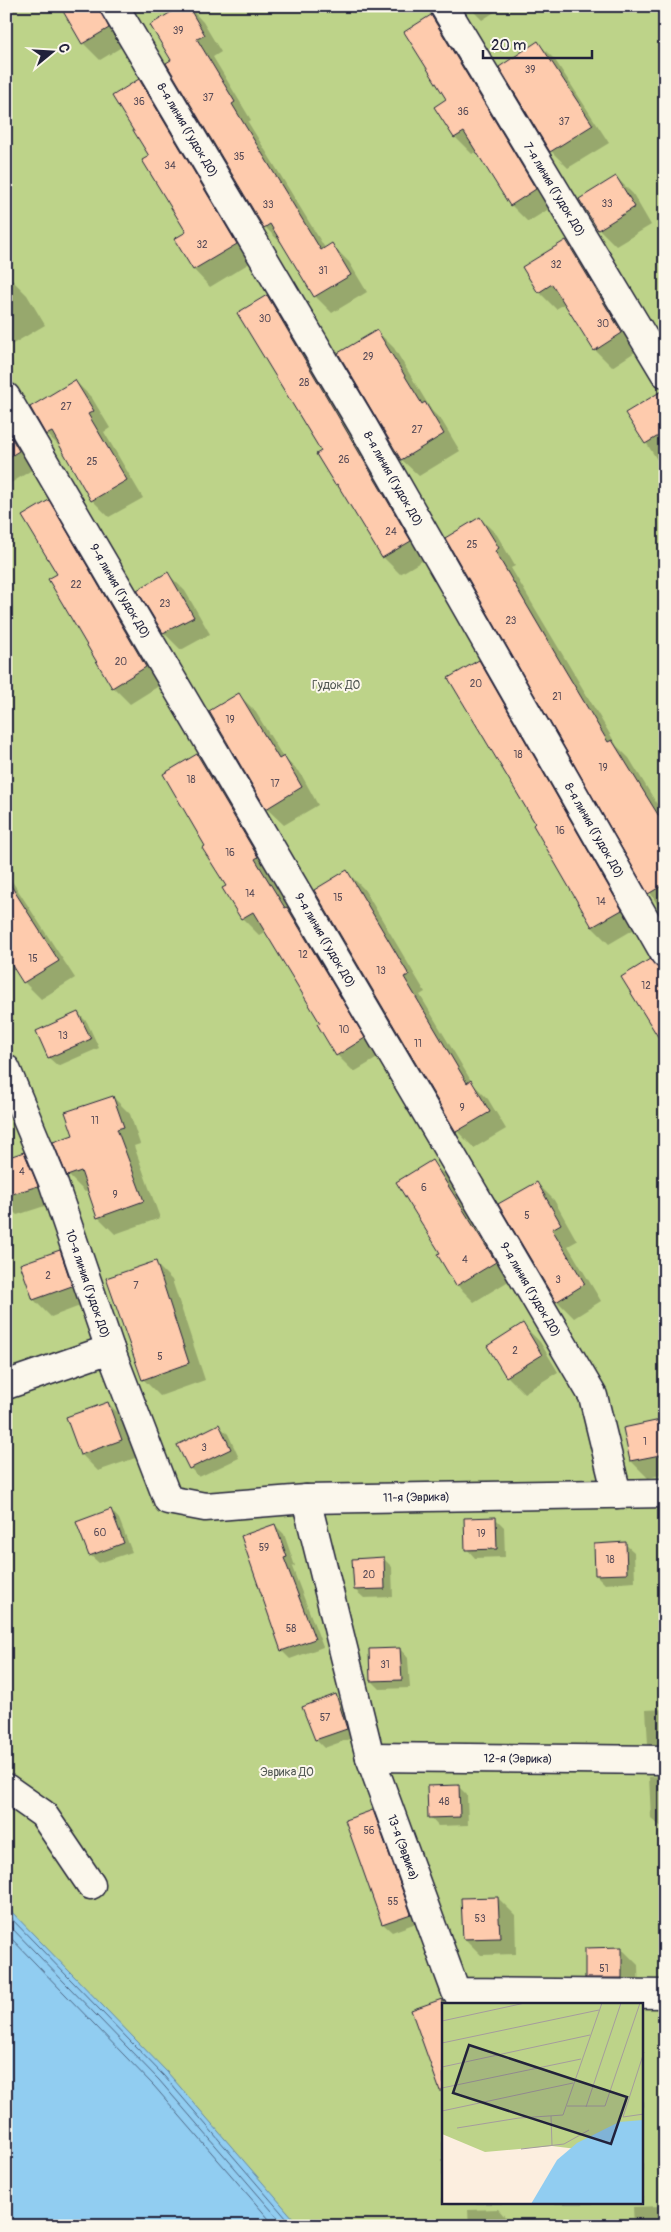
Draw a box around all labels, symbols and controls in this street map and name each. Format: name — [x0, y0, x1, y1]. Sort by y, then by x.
house number: 39 — [173, 25, 183, 37]
north arrow — [28, 28, 78, 78]
scale bar — [483, 28, 592, 60]
text: 20 m — [491, 36, 526, 55]
text: С — [54, 41, 73, 55]
house number: 39 — [525, 64, 535, 76]
street label: 8-я линия (Гудок ДО) — [153, 80, 221, 180]
house number: 37 — [203, 92, 214, 104]
house number: 36 — [133, 96, 145, 108]
house number: 36 — [457, 106, 469, 118]
house number: 37 — [559, 116, 570, 128]
street label: 7-я линия (Гудок ДО) — [520, 140, 588, 239]
house number: 35 — [234, 151, 245, 163]
house number: 34 — [164, 160, 176, 172]
house number: 33 — [601, 198, 613, 210]
house number: 33 — [262, 199, 274, 211]
house number: 32 — [196, 239, 208, 251]
house number: 32 — [550, 259, 562, 271]
house number: 31 — [318, 265, 328, 277]
house number: 30 — [259, 313, 271, 325]
house number: 30 — [597, 318, 609, 330]
house number: 29 — [363, 351, 373, 363]
house number: 28 — [299, 377, 309, 389]
house number: 27 — [61, 401, 72, 413]
house number: 27 — [412, 424, 423, 436]
street label: 8-я линия (Гудок ДО) — [360, 429, 426, 529]
house number: 26 — [338, 454, 350, 466]
house number: 25 — [86, 456, 98, 468]
house number: 24 — [385, 526, 397, 538]
house number: 25 — [466, 539, 478, 551]
street label: 9-я линия (Гудок ДО) — [86, 541, 153, 641]
house number: 22 — [70, 579, 82, 591]
house number: 23 — [160, 598, 171, 610]
house number: 23 — [506, 615, 517, 627]
house number: 20 — [115, 656, 127, 668]
park label: Гудок ДО — [312, 678, 360, 693]
house number: 20 — [470, 678, 482, 690]
house number: 21 — [552, 691, 562, 703]
house number: 19 — [225, 714, 235, 726]
house number: 18 — [514, 749, 522, 761]
house number: 19 — [598, 762, 608, 774]
house number: 18 — [187, 774, 195, 786]
house number: 17 — [270, 778, 280, 790]
street label: 8-я линия (Гудок ДО) — [561, 780, 627, 881]
house number: 16 — [555, 825, 565, 837]
house number: 16 — [225, 847, 235, 859]
house number: 14 — [245, 888, 255, 900]
street label: 9-я линия (Гудок ДО) — [291, 890, 358, 990]
house number: 15 — [333, 892, 343, 904]
house number: 14 — [596, 896, 606, 908]
house number: 12 — [298, 949, 308, 961]
house number: 15 — [28, 953, 38, 965]
house number: 13 — [376, 965, 386, 977]
house number: 12 — [641, 980, 651, 992]
house number: 10 — [339, 1024, 350, 1036]
house number: 13 — [58, 1030, 68, 1042]
house number: 11 — [414, 1038, 422, 1050]
house number: 9 — [459, 1102, 465, 1114]
house number: 11 — [91, 1115, 99, 1127]
house number: 4 — [19, 1166, 25, 1178]
house number: 6 — [421, 1182, 427, 1194]
house number: 9 — [112, 1189, 118, 1201]
house number: 5 — [524, 1210, 530, 1222]
street label: 10-я линия (Гудок ДО) — [62, 1228, 113, 1340]
street label: 9-я линия (Гудок ДО) — [496, 1240, 563, 1340]
house number: 4 — [462, 1254, 468, 1266]
house number: 2 — [45, 1270, 51, 1282]
house number: 3 — [555, 1274, 561, 1286]
house number: 7 — [133, 1280, 139, 1292]
house number: 2 — [512, 1345, 518, 1357]
house number: 5 — [157, 1351, 163, 1363]
house number: 1 — [643, 1436, 647, 1448]
house number: 3 — [201, 1442, 207, 1454]
street label: 11-я (Эврика) — [383, 1490, 450, 1506]
house number: 60 — [94, 1527, 106, 1539]
house number: 19 — [476, 1528, 486, 1540]
house number: 59 — [259, 1542, 269, 1554]
house number: 18 — [606, 1554, 614, 1566]
house number: 20 — [363, 1569, 375, 1581]
house number: 58 — [286, 1623, 296, 1635]
house number: 31 — [380, 1659, 390, 1671]
house number: 57 — [320, 1712, 331, 1724]
street label: 12-я (Эврика) — [484, 1751, 552, 1767]
park label: Эврика ДО — [260, 1765, 314, 1780]
house number: 48 — [439, 1796, 449, 1808]
street label: 13-я (Эврика) — [384, 1813, 421, 1882]
house number: 56 — [363, 1825, 375, 1837]
house number: 55 — [388, 1896, 398, 1908]
house number: 53 — [475, 1913, 486, 1925]
house number: 51 — [599, 1963, 609, 1975]
inset map — [442, 2003, 644, 2204]

